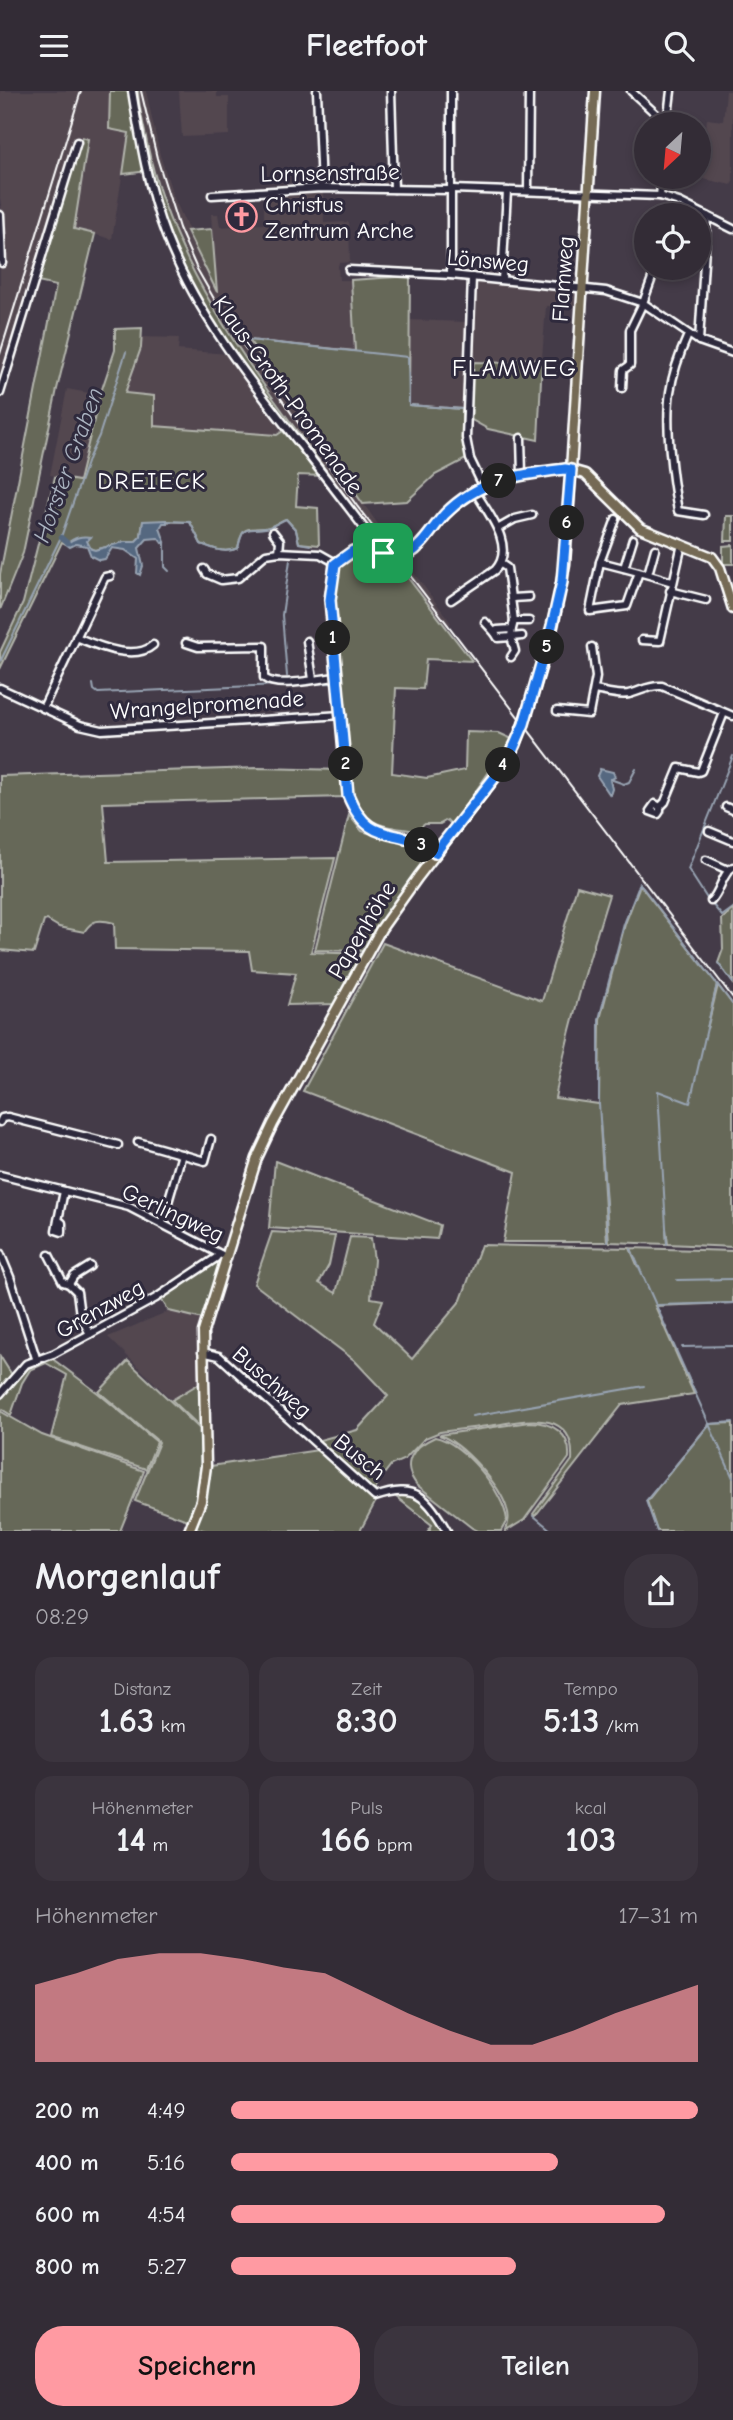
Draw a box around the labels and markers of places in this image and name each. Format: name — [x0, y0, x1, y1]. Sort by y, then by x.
place label: Christus Zentrum Arche — [265, 191, 414, 244]
church icon: Christus Zentrum Arche — [225, 200, 259, 234]
pin: 7 — [482, 463, 516, 499]
pin: 6 — [550, 505, 584, 541]
pin — [353, 523, 413, 583]
pin: 1 — [316, 621, 350, 655]
pin: 5 — [530, 629, 564, 665]
pin: 2 — [328, 747, 364, 781]
pin: 4 — [486, 747, 520, 783]
pin: 3 — [404, 827, 440, 863]

